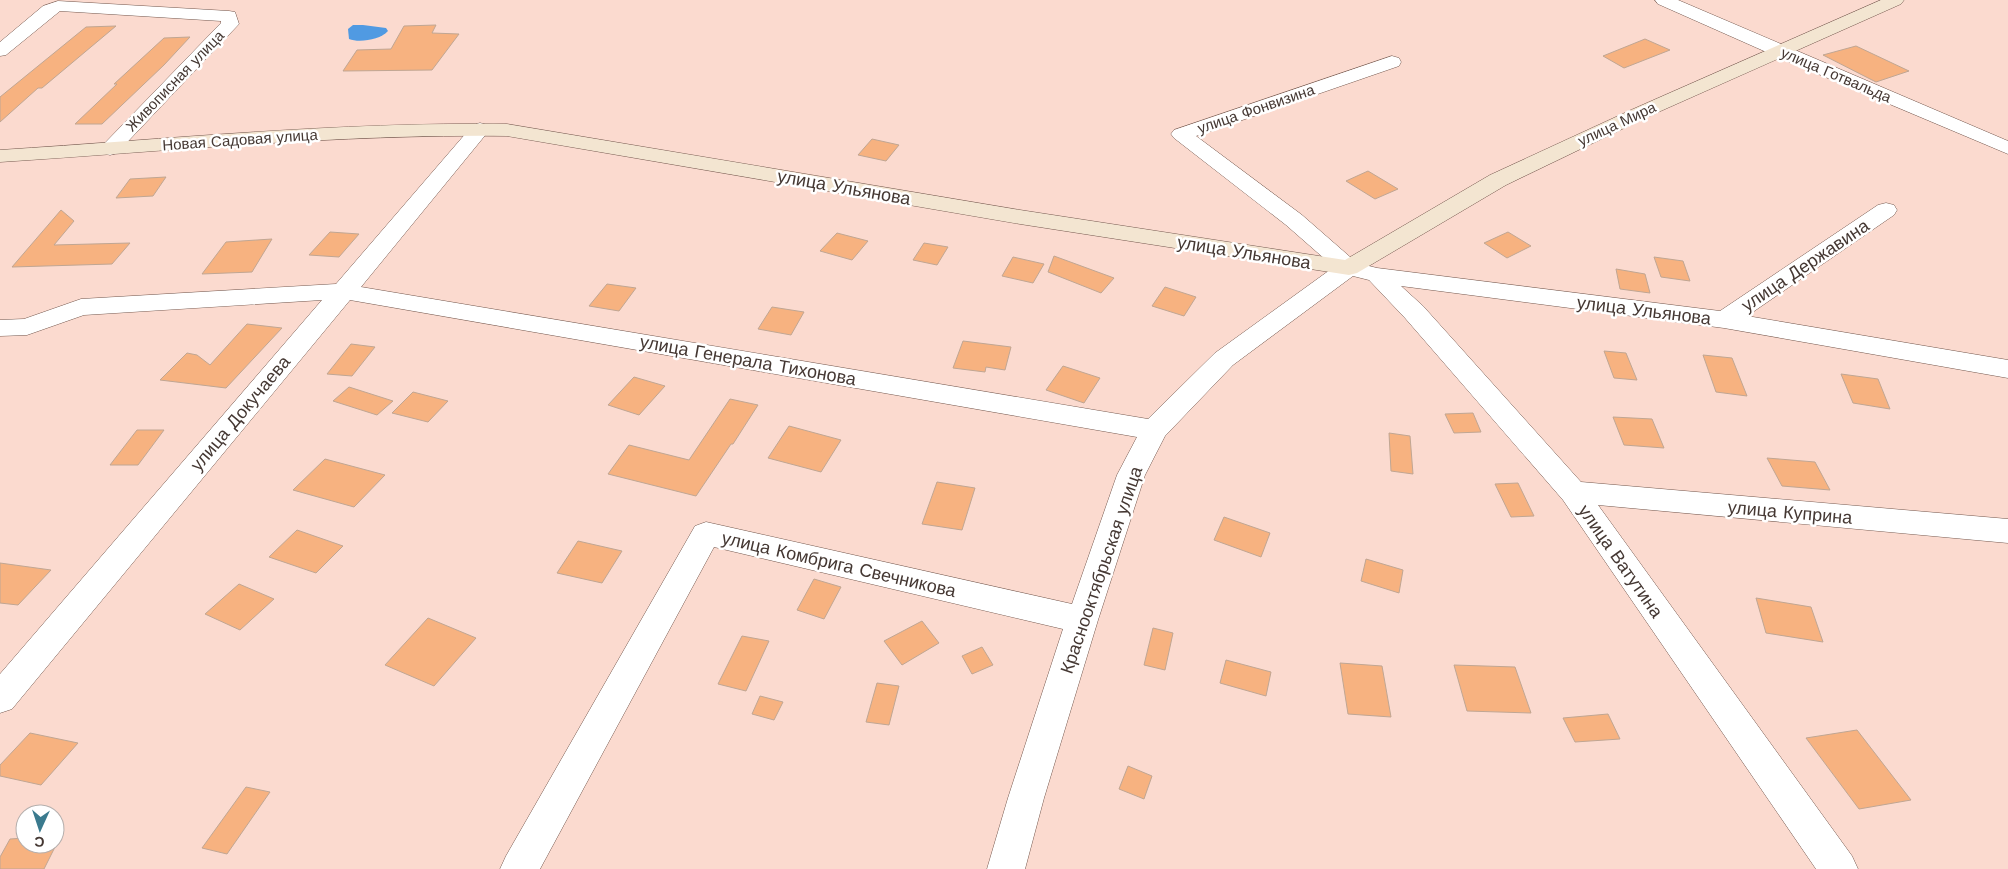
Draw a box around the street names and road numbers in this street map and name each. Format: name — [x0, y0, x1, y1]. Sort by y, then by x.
street label: Живописная улица — [122, 26, 228, 135]
street label: улица Готвальда — [1778, 44, 1894, 107]
street label: улица Фонвизина — [1195, 80, 1318, 137]
street label: улица Мира — [1575, 98, 1659, 150]
street label: Новая Садовая улица — [162, 126, 319, 154]
street label: улица Ульянова — [776, 165, 913, 209]
street label: улица Державина — [1737, 214, 1874, 315]
street label: улица Ульянова — [1176, 231, 1313, 273]
street label: улица Ульянова — [1576, 291, 1713, 329]
street label: улица Генерала Тихонова — [638, 331, 859, 390]
street label: улица Докучаева — [186, 350, 295, 475]
street label: Краснооктябрьская улица — [1056, 463, 1147, 676]
street label: улица Куприна — [1727, 496, 1854, 528]
street label: улица Ватутина — [1574, 501, 1668, 622]
street label: улица Комбрига Свечникова — [720, 527, 959, 601]

